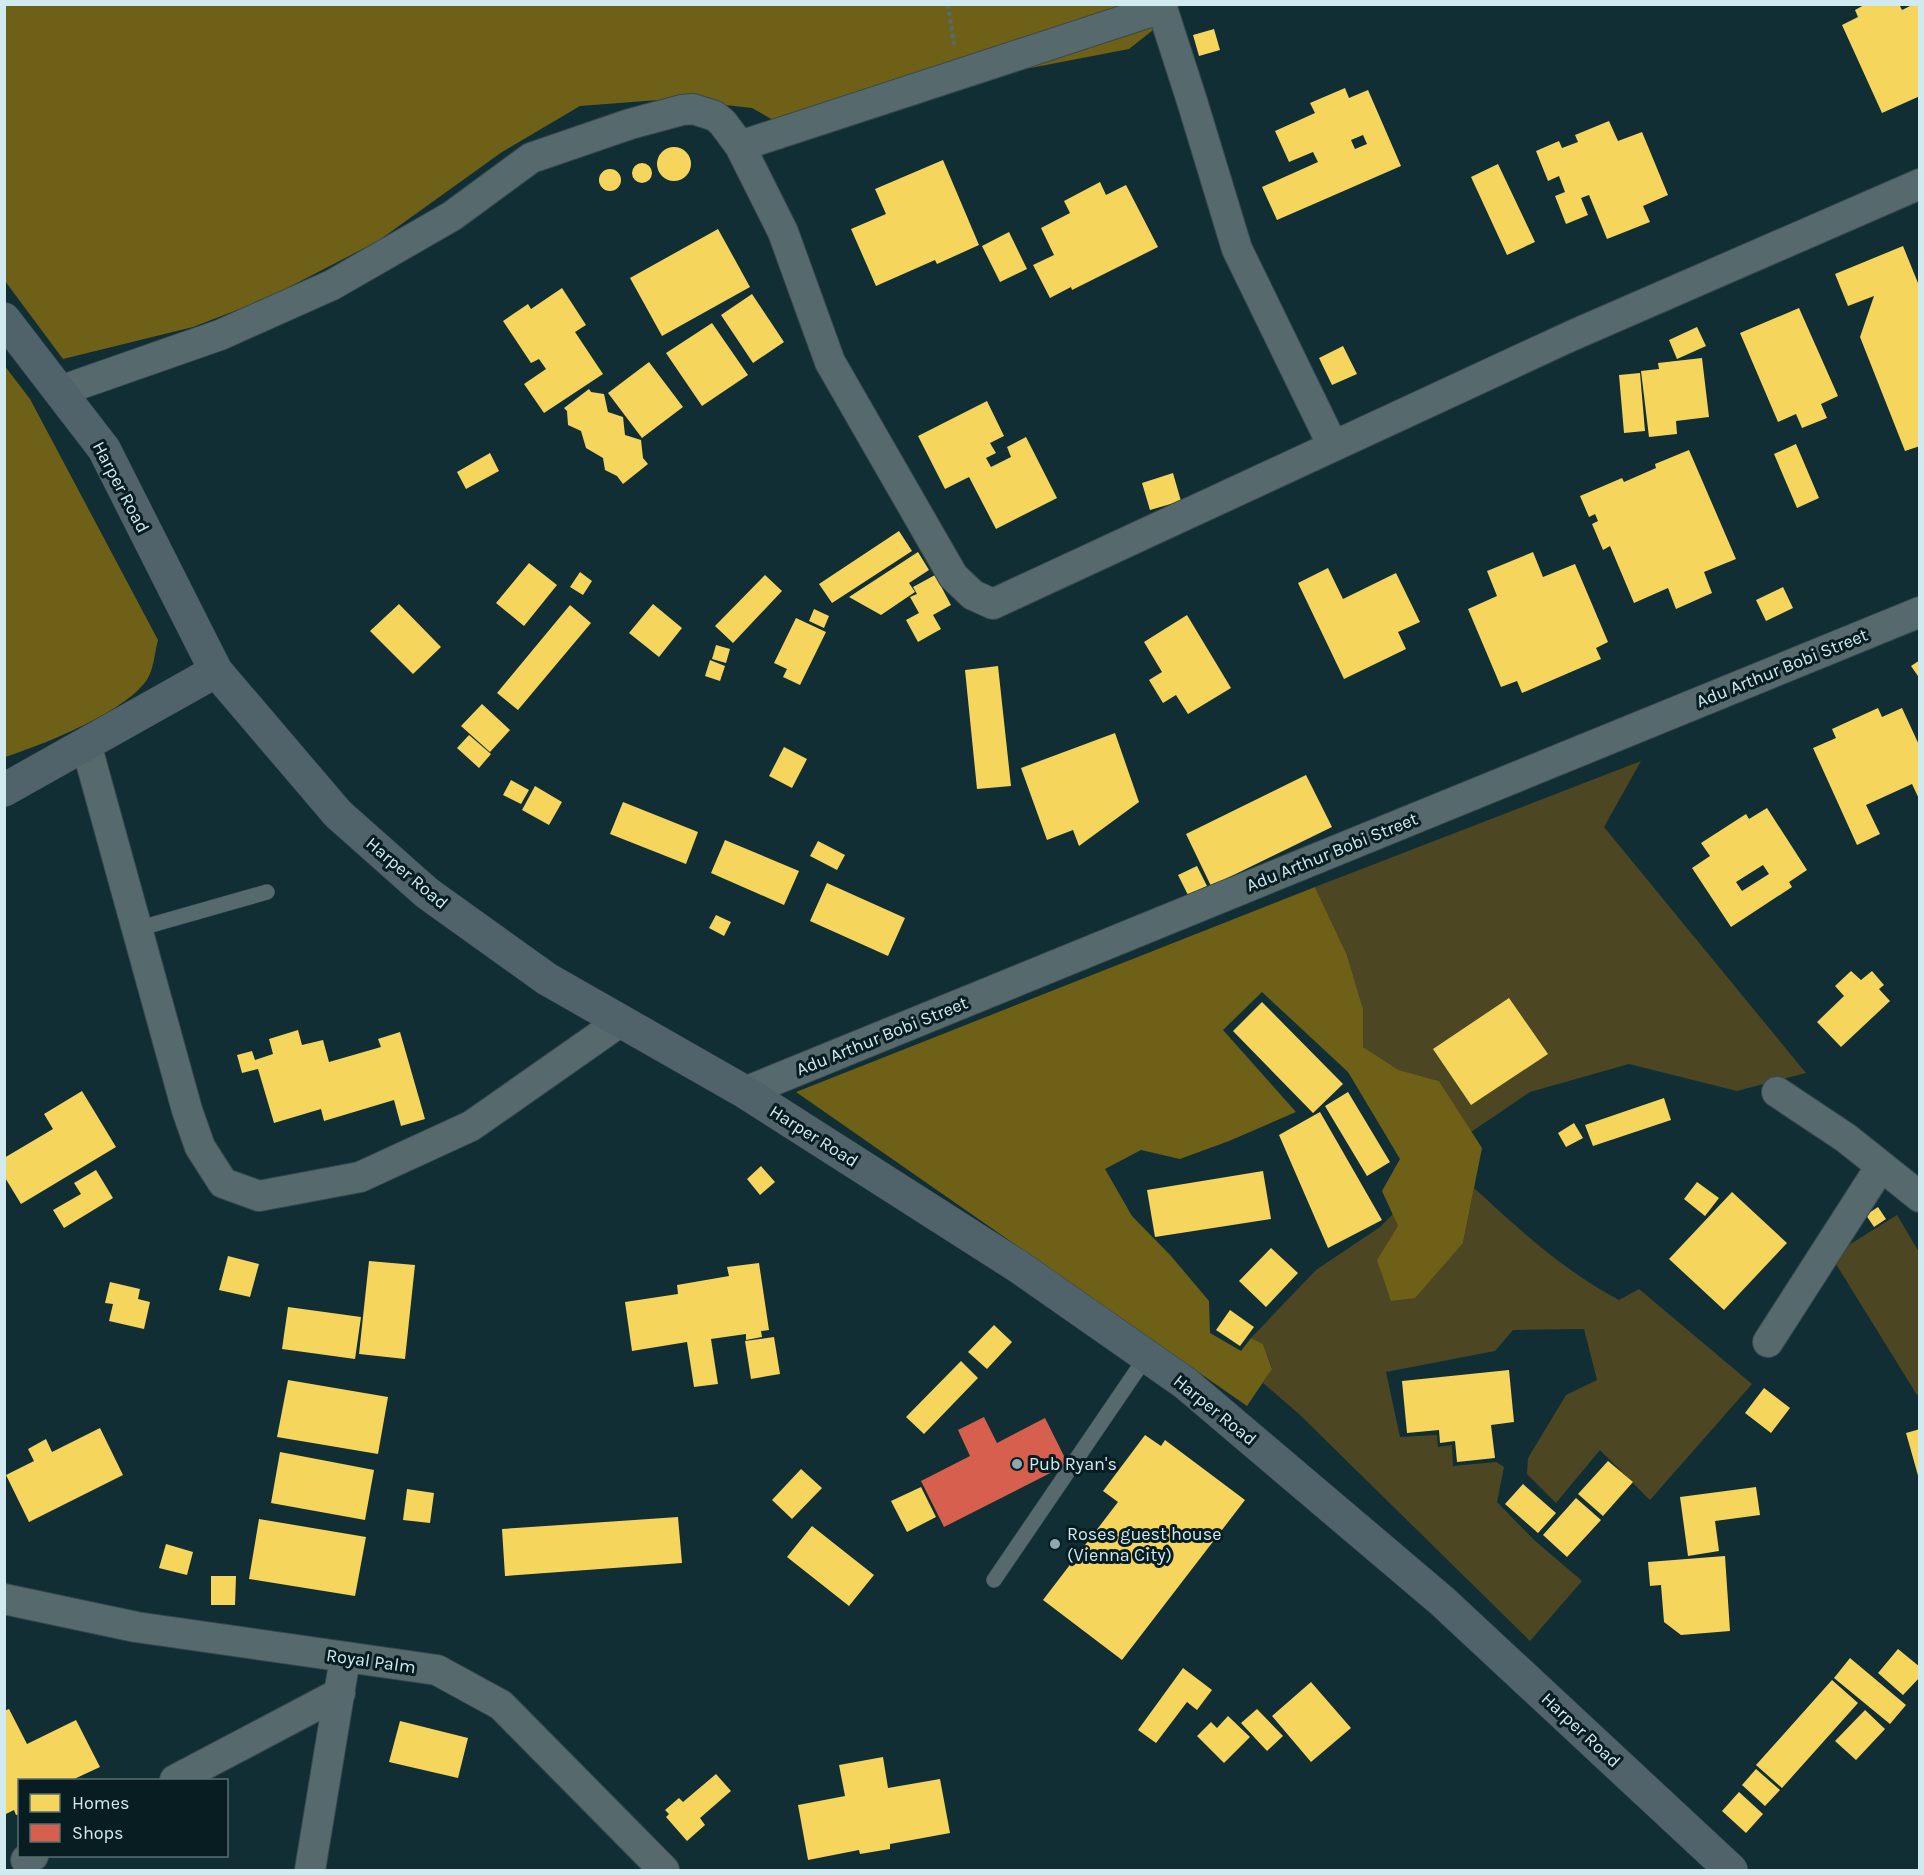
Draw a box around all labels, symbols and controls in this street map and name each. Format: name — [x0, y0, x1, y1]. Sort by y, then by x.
street label: Harper Road — [88, 437, 154, 537]
street label: Adu Arthur Bobi Street — [1693, 623, 1871, 712]
street label: Adu Arthur Bobi Street — [1243, 807, 1421, 896]
street label: Harper Road — [361, 832, 453, 914]
street label: Adu Arthur Bobi Street — [793, 991, 971, 1080]
street label: Harper Road — [766, 1100, 862, 1172]
street label: Harper Road — [1169, 1370, 1261, 1450]
place label: Pub Ryan's — [1029, 1453, 1117, 1475]
marker: Pub Ryan's — [1010, 1457, 1024, 1471]
place label: Roses guest house (Vienna City) — [1067, 1523, 1221, 1566]
marker: Roses guest house (Vienna City) — [1048, 1537, 1062, 1551]
street label: Royal Palm — [325, 1644, 417, 1678]
street label: Harper Road — [1537, 1688, 1625, 1772]
legend — [18, 1779, 228, 1857]
text: Homes — [72, 1792, 129, 1814]
text: Shops — [72, 1822, 124, 1844]

